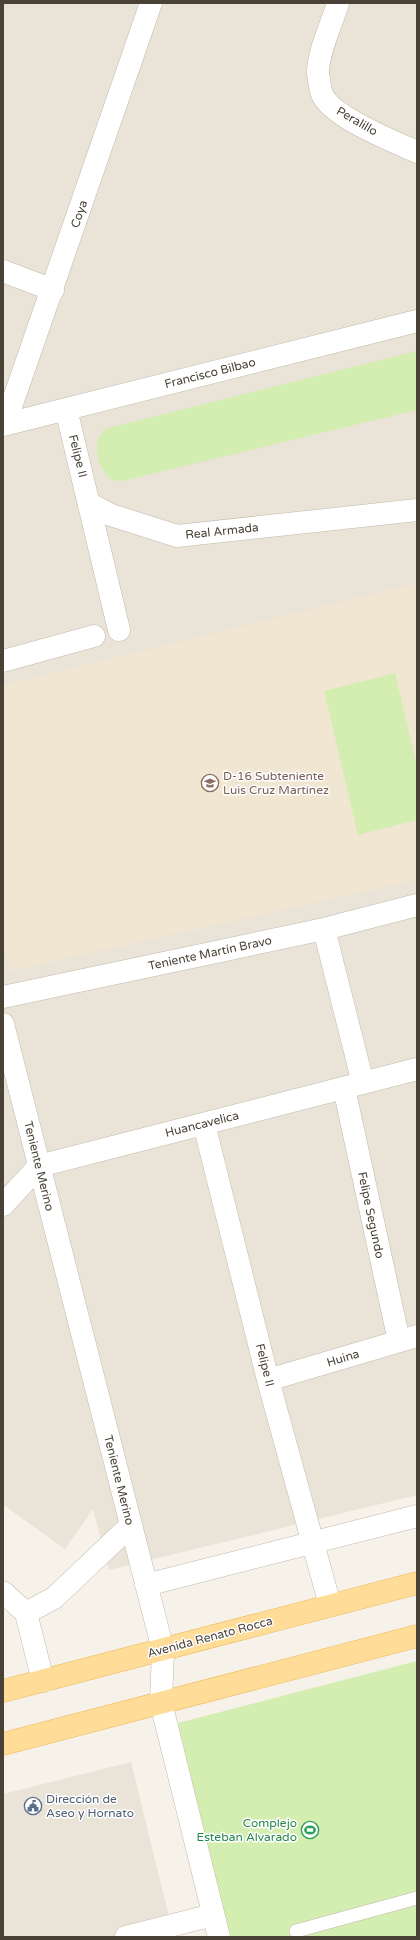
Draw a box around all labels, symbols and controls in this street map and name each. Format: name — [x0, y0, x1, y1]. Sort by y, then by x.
street label: Peralillo — [334, 104, 380, 138]
street label: Coya — [68, 198, 90, 230]
street label: Francisco Bilbao — [163, 355, 257, 391]
street label: Felipe II — [66, 433, 90, 479]
street label: Real Armada — [185, 520, 259, 542]
place label: D-16 Subteniente Luis Cruz Martínez — [223, 769, 329, 797]
school or university icon: D-16 Subteniente Luis Cruz Martínez — [200, 773, 220, 793]
street label: Teniente Martín Bravo — [147, 933, 273, 973]
street label: Huancavelica — [164, 1108, 240, 1140]
street label: Teniente Merino — [21, 1119, 57, 1213]
street label: Felipe Segundo — [355, 1170, 387, 1260]
street label: Felipe II — [253, 1342, 277, 1388]
street label: Huina — [325, 1346, 361, 1370]
street label: Teniente Merino — [101, 1433, 137, 1527]
street label: Avenida Renato Rocca — [146, 1614, 274, 1660]
place label: Dirección de Aseo y Hornato — [46, 1792, 134, 1820]
public building icon: Dirección de Aseo y Hornato — [23, 1796, 43, 1816]
place label: Complejo Esteban Alvarado — [197, 1816, 297, 1844]
sports icon: Complejo Esteban Alvarado — [300, 1820, 320, 1840]

